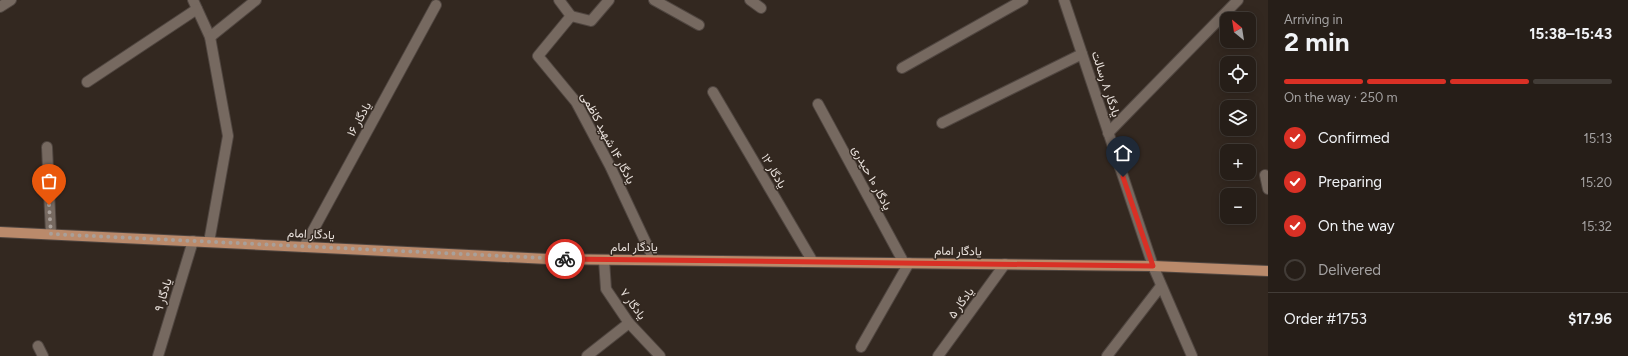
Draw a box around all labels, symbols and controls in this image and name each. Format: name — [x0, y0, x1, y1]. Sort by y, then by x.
north arrow — [1220, 12, 1256, 48]
map controls — [1220, 12, 1256, 224]
text: Arriving in — [1284, 12, 1343, 27]
text: 15:38–15:43 — [1529, 25, 1612, 43]
text: 2 min — [1284, 26, 1350, 58]
street label: یادگار ۸ رسالت — [1088, 49, 1123, 119]
button: locate — [1220, 56, 1256, 92]
street label: یادگار ۱۴ شهید کاظمی — [577, 90, 638, 187]
text: On the way · 250 m — [1284, 90, 1398, 105]
street label: یادگار ۱۶ — [344, 99, 375, 139]
button: layers — [1220, 100, 1256, 136]
icon: check — [1284, 127, 1306, 149]
text: Confirmed — [1318, 129, 1390, 147]
text: 15:13 — [1583, 131, 1612, 146]
pin — [1106, 136, 1140, 177]
icon: home — [1112, 142, 1134, 164]
street label: یادگار ۱۰ حیدری — [848, 143, 895, 213]
button: + — [1220, 144, 1256, 180]
street label: یادگار ۱۲ — [758, 151, 790, 192]
pin — [32, 164, 66, 205]
icon: bag — [38, 170, 60, 192]
icon: check — [1284, 171, 1306, 193]
text: Preparing — [1318, 173, 1382, 191]
text: 15:20 — [1580, 175, 1612, 190]
button: − — [1220, 188, 1256, 224]
icon: check — [1284, 215, 1306, 237]
text: On the way — [1318, 217, 1395, 235]
text: 15:32 — [1582, 219, 1612, 234]
street label: یادگار امام — [287, 226, 335, 243]
courier — [545, 239, 585, 279]
street label: یادگار امام — [610, 240, 658, 255]
street label: یادگار امام — [934, 244, 982, 259]
icon: bike — [554, 248, 576, 270]
text: Delivered — [1318, 261, 1381, 279]
street label: یادگار ۹ — [151, 277, 176, 314]
street label: یادگار ۵ — [945, 284, 978, 322]
street label: یادگار ۷ — [616, 286, 649, 323]
text: Order #1753 — [1284, 310, 1367, 328]
text: $17.96 — [1568, 310, 1612, 328]

